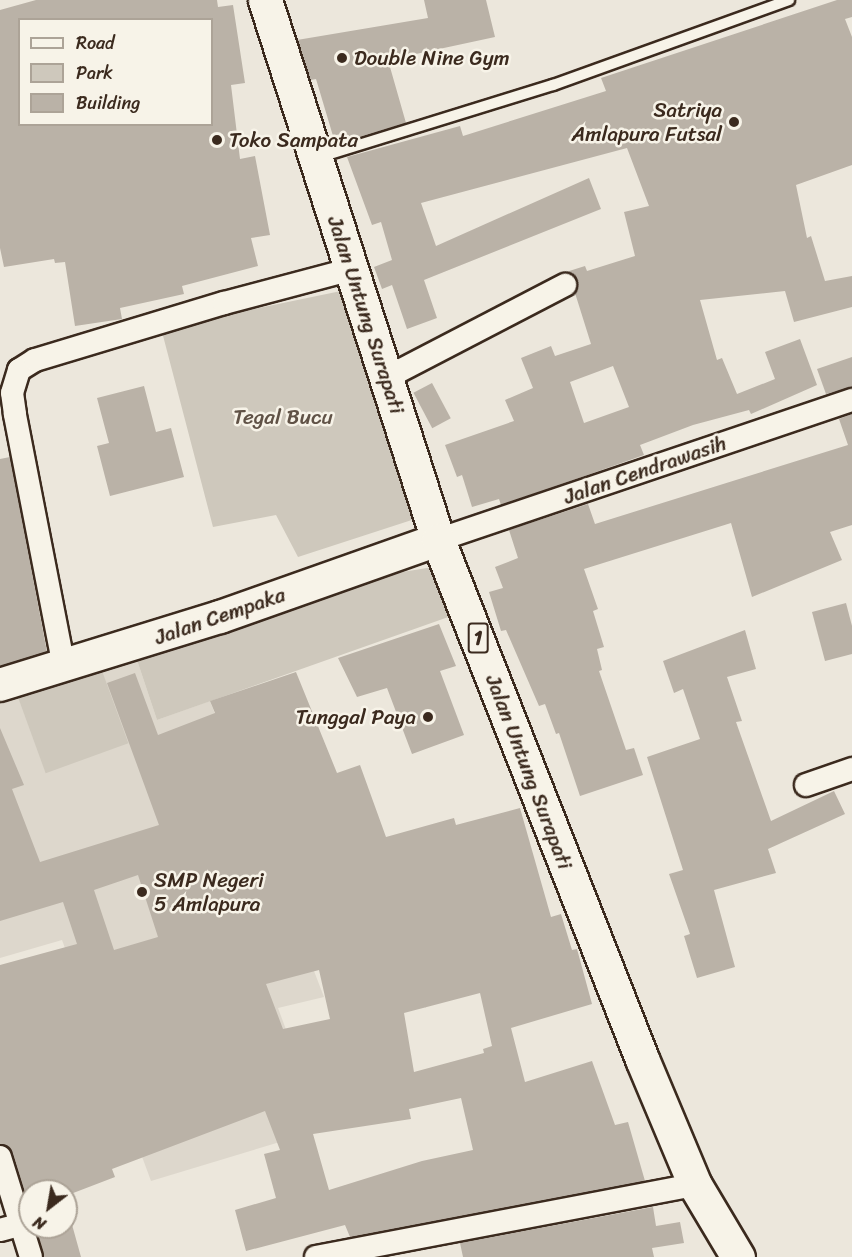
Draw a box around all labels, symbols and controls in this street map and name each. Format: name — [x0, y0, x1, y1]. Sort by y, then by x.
legend — [18, 18, 213, 126]
text: Road — [76, 27, 115, 59]
place label: Double Nine Gym — [354, 45, 510, 71]
marker: Double Nine Gym — [335, 51, 349, 65]
text: Park — [76, 57, 113, 89]
text: Building — [76, 87, 140, 119]
place label: Satriya Amlapura Futsal — [571, 97, 722, 147]
marker: Satriya Amlapura Futsal — [727, 115, 741, 129]
place label: Toko Sampata — [229, 127, 357, 153]
marker: Toko Sampata — [210, 133, 224, 147]
street label: Jalan Untung Surapati — [322, 213, 410, 417]
park label: Tegal Bucu — [233, 404, 333, 430]
street label: Jalan Cendrawasih — [560, 430, 730, 510]
street label: Jalan Cempaka — [151, 582, 289, 650]
road number: 1 — [468, 621, 488, 655]
street label: Jalan Untung Surapati — [480, 671, 578, 873]
place label: Tunggal Paya — [296, 704, 416, 730]
marker: Tunggal Paya — [421, 710, 435, 724]
place label: SMP Negeri 5 Amlapura — [154, 867, 264, 917]
marker: SMP Negeri 5 Amlapura — [135, 885, 149, 899]
north arrow — [18, 1179, 78, 1239]
text: N — [27, 1208, 52, 1238]

